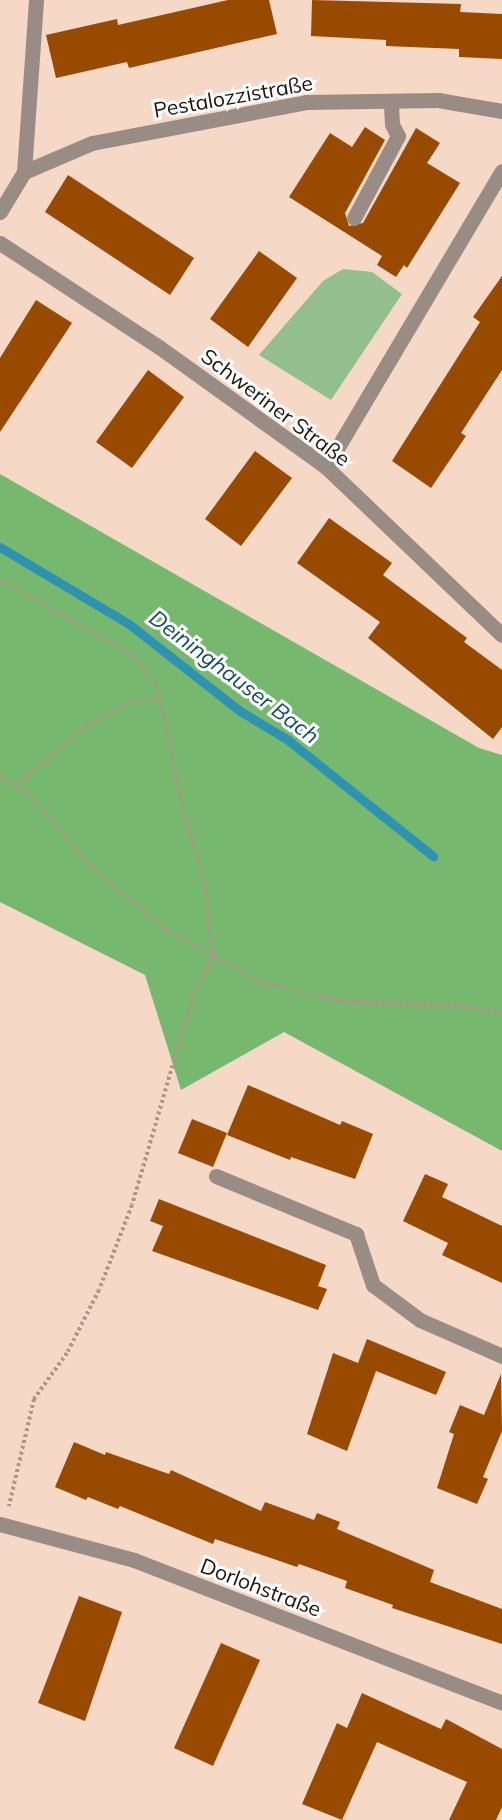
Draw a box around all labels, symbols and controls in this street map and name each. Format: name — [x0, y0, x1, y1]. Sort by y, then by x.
street label: Pestalozzistraße — [152, 70, 314, 122]
street label: Schweriner Straße — [197, 343, 355, 471]
water label: Deininghauser Bach — [144, 605, 324, 749]
street label: Dorlohstraße — [197, 1552, 325, 1622]

